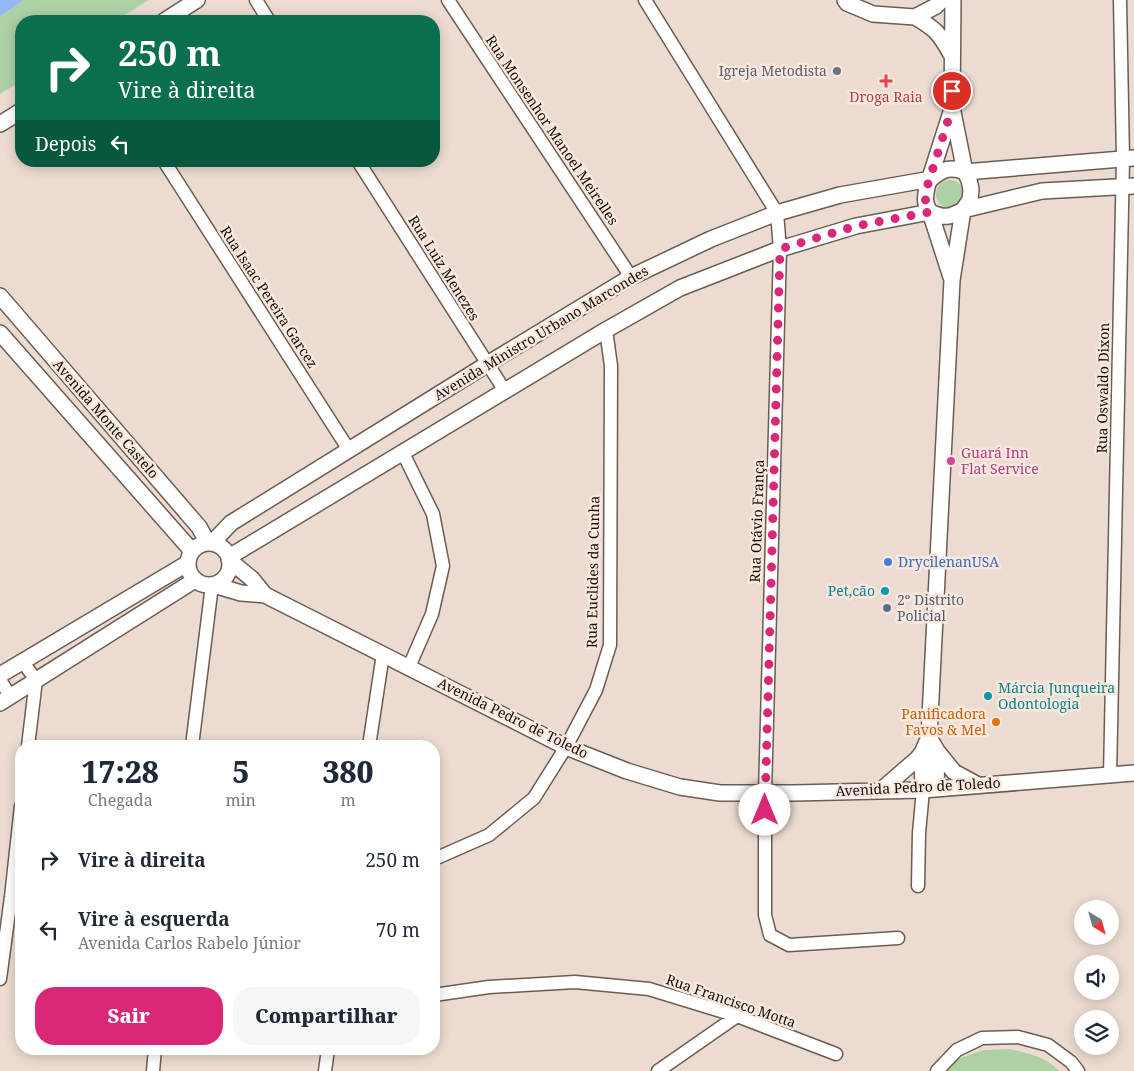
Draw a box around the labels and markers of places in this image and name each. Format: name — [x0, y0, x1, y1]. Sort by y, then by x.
place label: Igreja Metodista — [719, 61, 827, 80]
marker: Igreja Metodista — [831, 65, 843, 77]
pin — [931, 70, 973, 112]
marker: Droga Raia — [880, 75, 892, 87]
place label: Droga Raia — [849, 87, 923, 106]
place label: Guará Inn Flat Service — [961, 443, 1039, 478]
marker: Guará Inn Flat Service — [945, 455, 957, 467]
place label: DrycilenanUSA — [898, 552, 999, 571]
marker: DrycilenanUSA — [882, 556, 894, 568]
place label: Pet,cão — [828, 581, 875, 600]
marker: Pet,cão — [879, 585, 891, 597]
place label: 2º Distrito Policial — [897, 590, 964, 625]
marker: 2º Distrito Policial — [881, 602, 893, 614]
place label: Márcia Junqueira Odontologia — [998, 678, 1115, 713]
marker: Márcia Junqueira Odontologia — [982, 690, 994, 702]
place label: Panificadora Favos & Mel — [901, 704, 987, 739]
marker: Panificadora Favos & Mel — [990, 716, 1002, 728]

